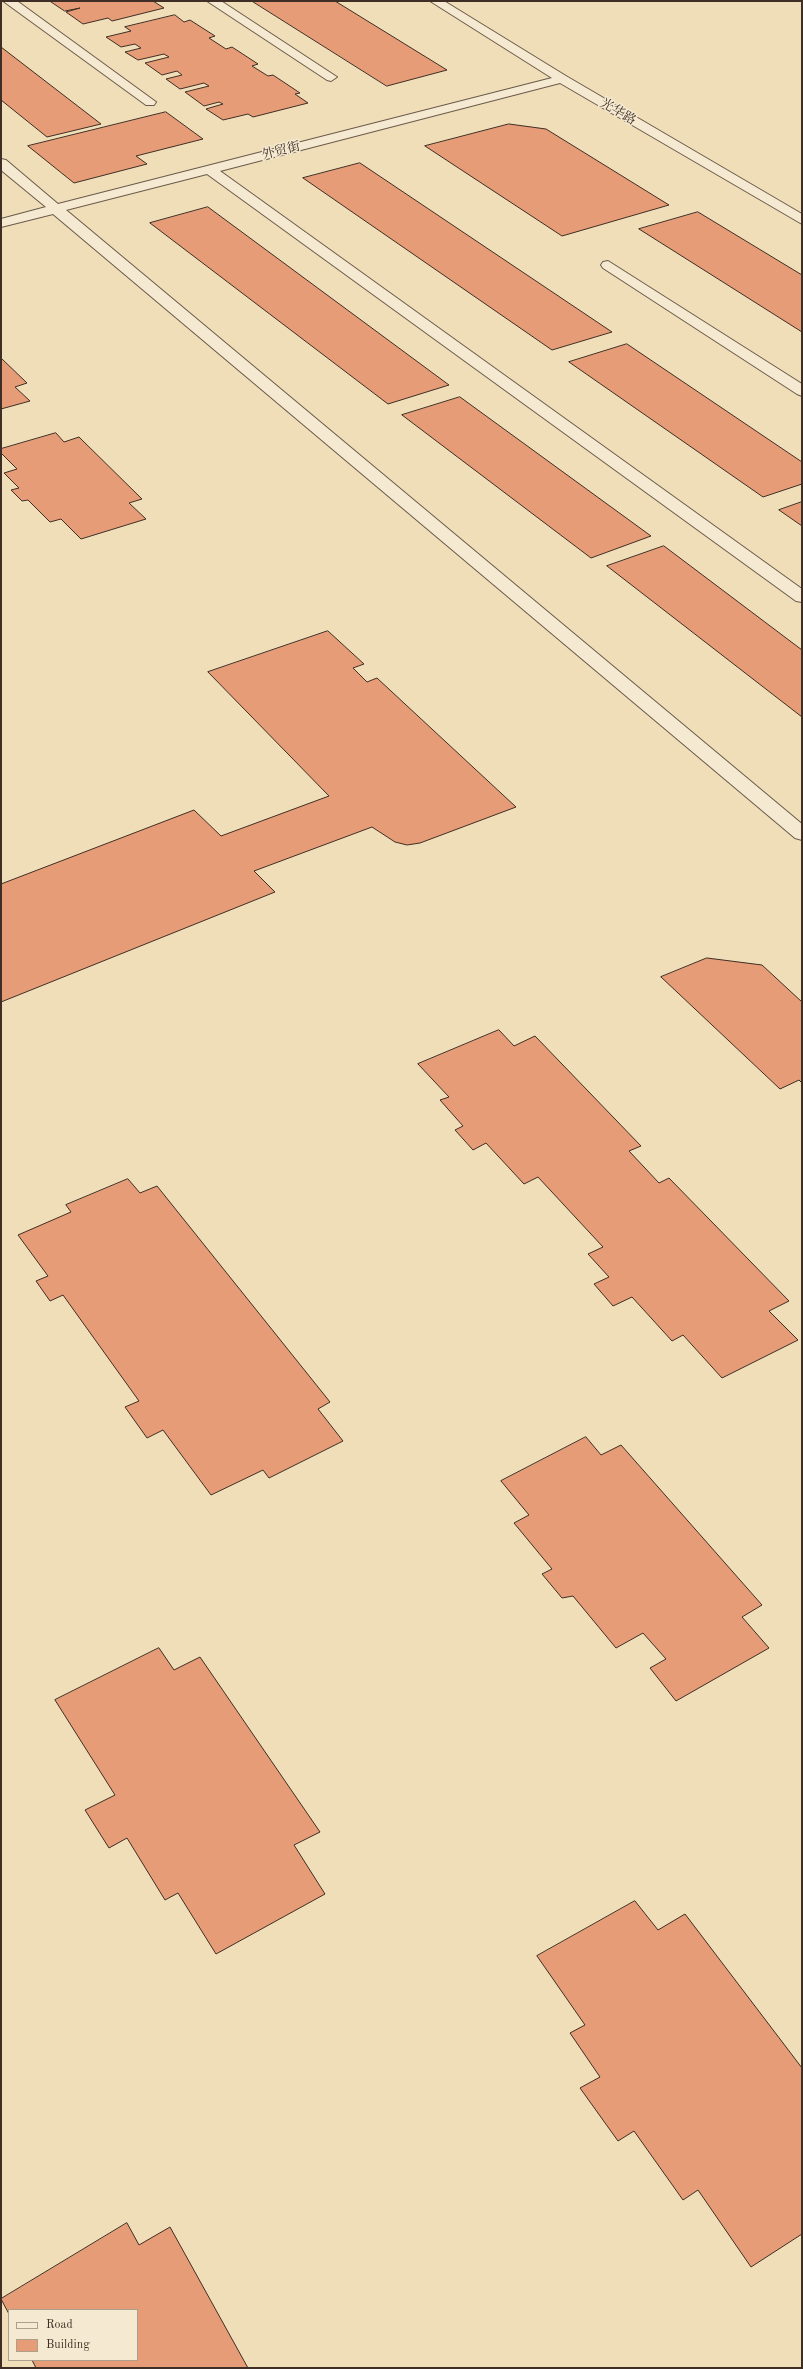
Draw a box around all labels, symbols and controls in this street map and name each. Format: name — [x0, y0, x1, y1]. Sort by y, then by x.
street label: 光华路 — [597, 95, 639, 129]
street label: 外贸街 — [260, 139, 302, 163]
legend — [8, 2309, 138, 2361]
text: Road — [46, 2319, 73, 2331]
text: Building — [46, 2339, 90, 2351]

